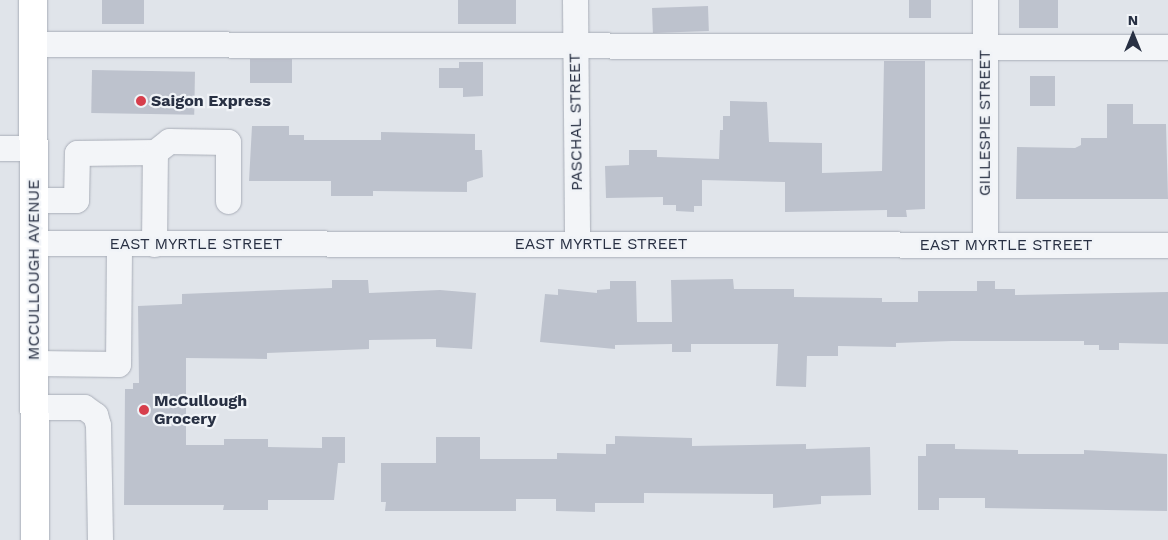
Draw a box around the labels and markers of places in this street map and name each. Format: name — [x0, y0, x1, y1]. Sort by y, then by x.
place label: Saigon Express — [151, 91, 271, 111]
marker: Saigon Express — [135, 95, 147, 107]
place label: McCullough Grocery — [154, 391, 247, 429]
marker: McCullough Grocery — [138, 404, 150, 416]

